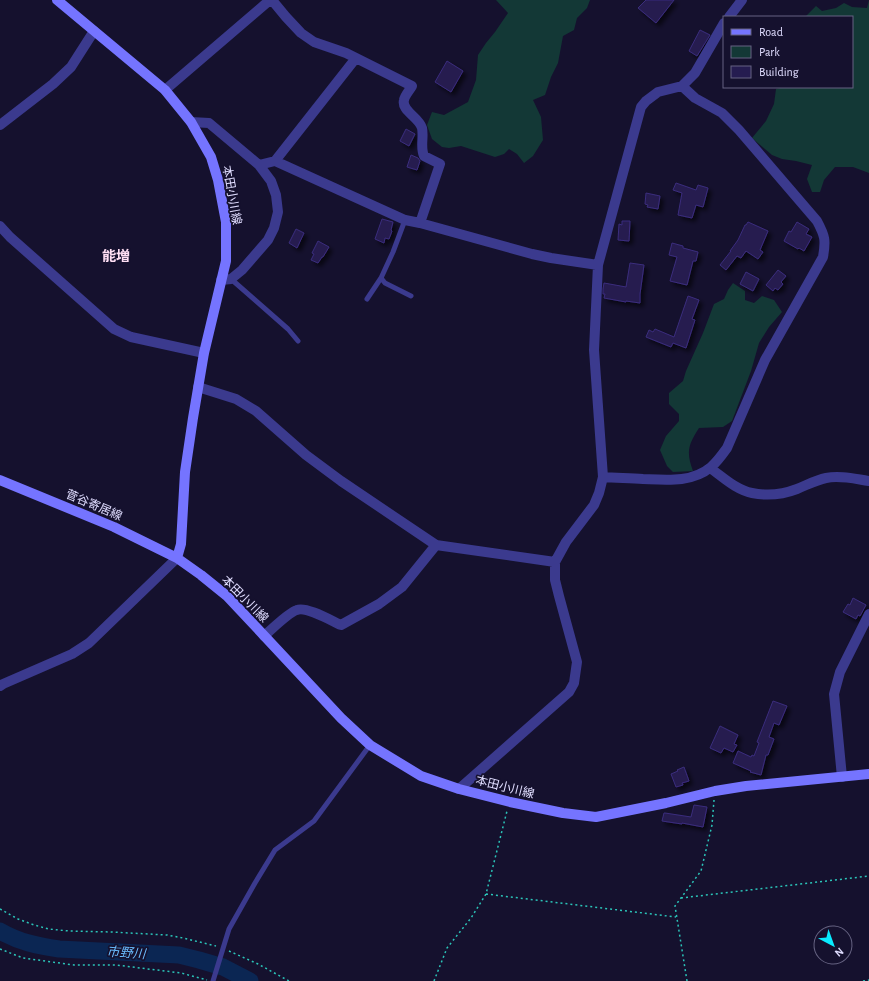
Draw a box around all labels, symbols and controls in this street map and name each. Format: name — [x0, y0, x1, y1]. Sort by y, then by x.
legend — [723, 16, 853, 88]
text: Road — [759, 26, 783, 38]
text: Park — [759, 46, 780, 58]
text: Building — [759, 66, 799, 78]
street label: 本田小川線 — [221, 164, 244, 226]
district label: 能増 — [102, 248, 130, 264]
street label: 菅谷寄居線 — [64, 487, 124, 522]
street label: 本田小川線 — [220, 573, 271, 624]
street label: 本田小川線 — [474, 773, 536, 800]
north arrow — [813, 925, 853, 965]
water label: 市野川 — [106, 945, 148, 961]
text: N — [833, 946, 846, 959]

